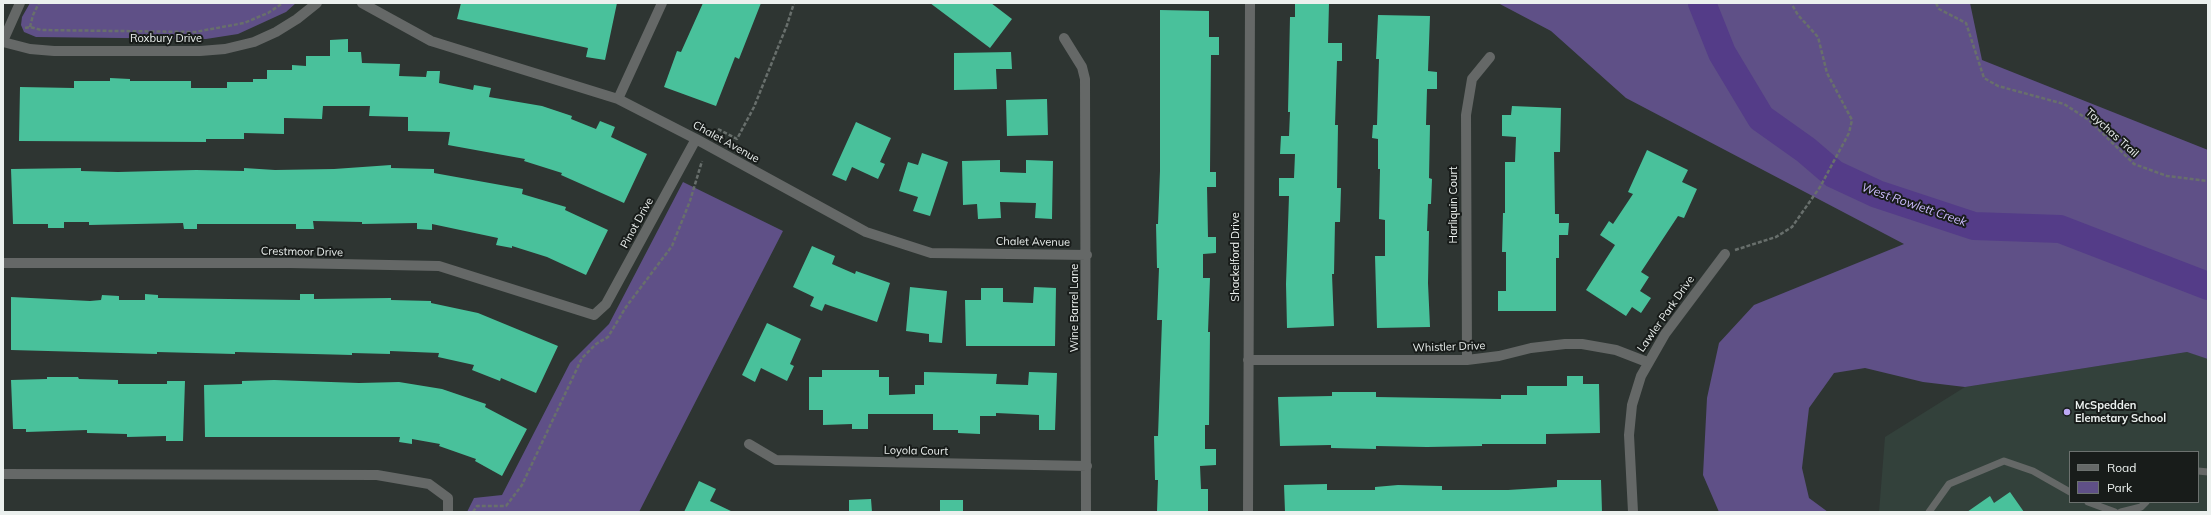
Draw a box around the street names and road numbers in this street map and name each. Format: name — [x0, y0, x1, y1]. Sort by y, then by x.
street label: Roxbury Drive — [130, 32, 202, 46]
street label: Taychas Trail — [2083, 106, 2141, 160]
street label: Chalet Avenue — [690, 118, 762, 166]
street label: Harliquin Court — [1447, 166, 1461, 244]
street label: Pinot Drive — [618, 195, 656, 251]
street label: Shackelford Drive — [1229, 212, 1243, 302]
street label: Chalet Avenue — [996, 235, 1070, 249]
street label: Crestmoor Drive — [261, 245, 343, 259]
street label: Wine Barrel Lane — [1068, 264, 1082, 352]
street label: Lawler Park Drive — [1635, 273, 1697, 355]
street label: Whistler Drive — [1412, 339, 1486, 355]
street label: Loyola Court — [884, 444, 948, 458]

